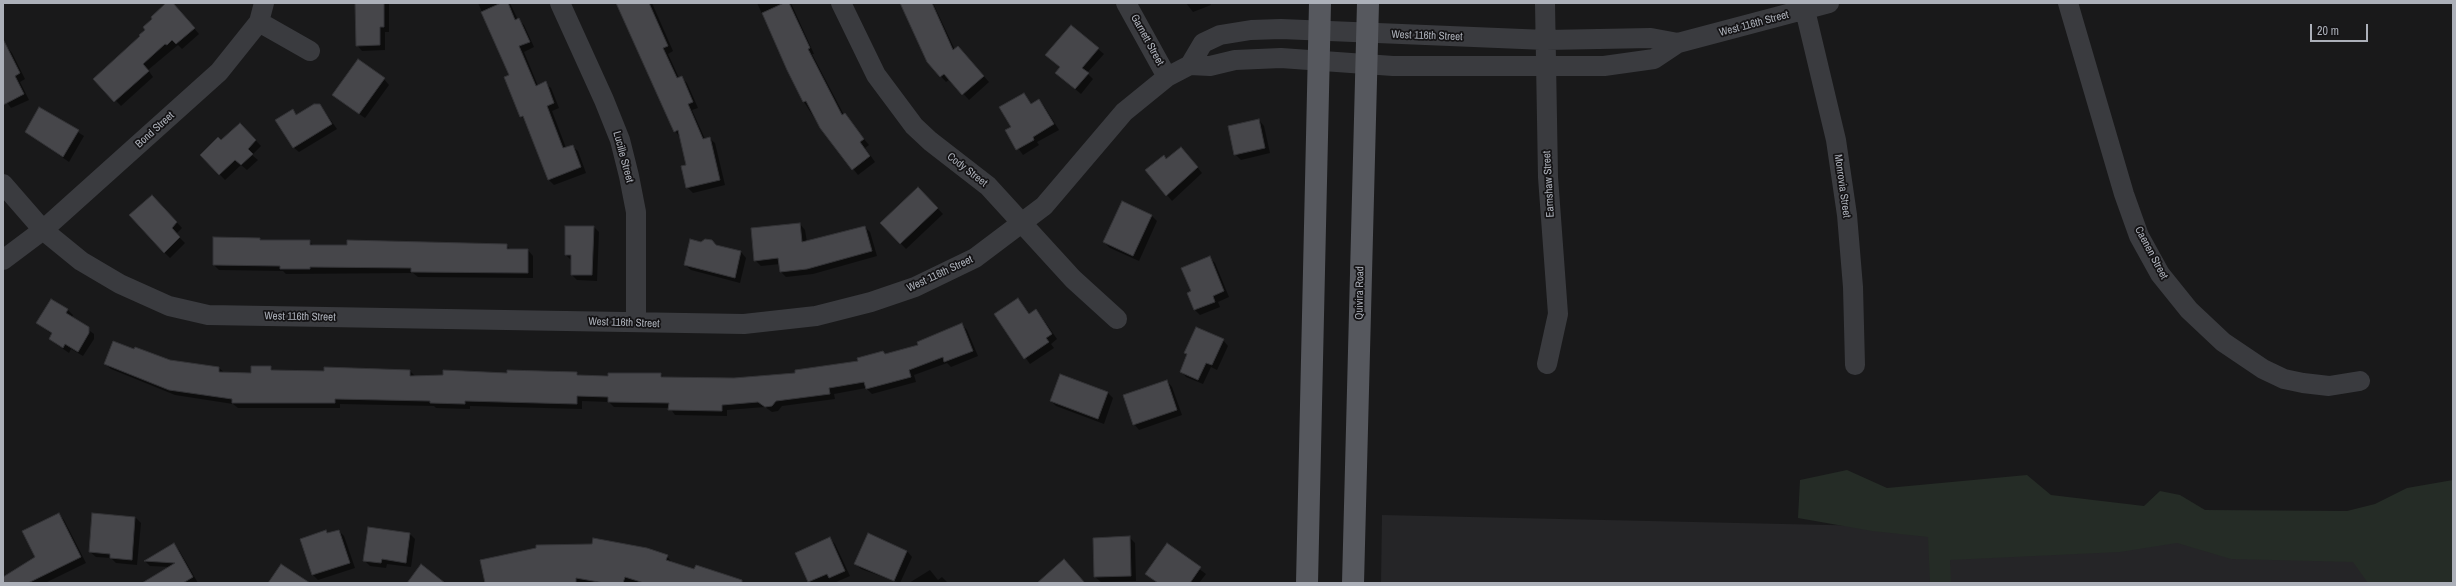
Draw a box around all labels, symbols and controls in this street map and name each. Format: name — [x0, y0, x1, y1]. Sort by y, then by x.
street label: West 116th Street — [1718, 8, 1790, 40]
street label: Garnett Street — [1127, 12, 1167, 68]
scale bar — [2312, 16, 2370, 42]
text: 20 m — [2317, 23, 2339, 39]
street label: West 116th Street — [1391, 28, 1463, 44]
street label: Bond Street — [133, 109, 177, 151]
street label: Lucille Street — [610, 130, 636, 184]
street label: Cody Street — [944, 150, 990, 190]
street label: Earnshaw Street — [1541, 150, 1557, 218]
street label: Monrovia Street — [1831, 153, 1853, 219]
street label: Caenen Street — [2132, 224, 2170, 282]
street label: West 116th Street — [905, 253, 975, 295]
street label: Quivira Road — [1353, 266, 1367, 320]
street label: West 116th Street — [264, 310, 336, 324]
street label: West 116th Street — [588, 315, 660, 331]

